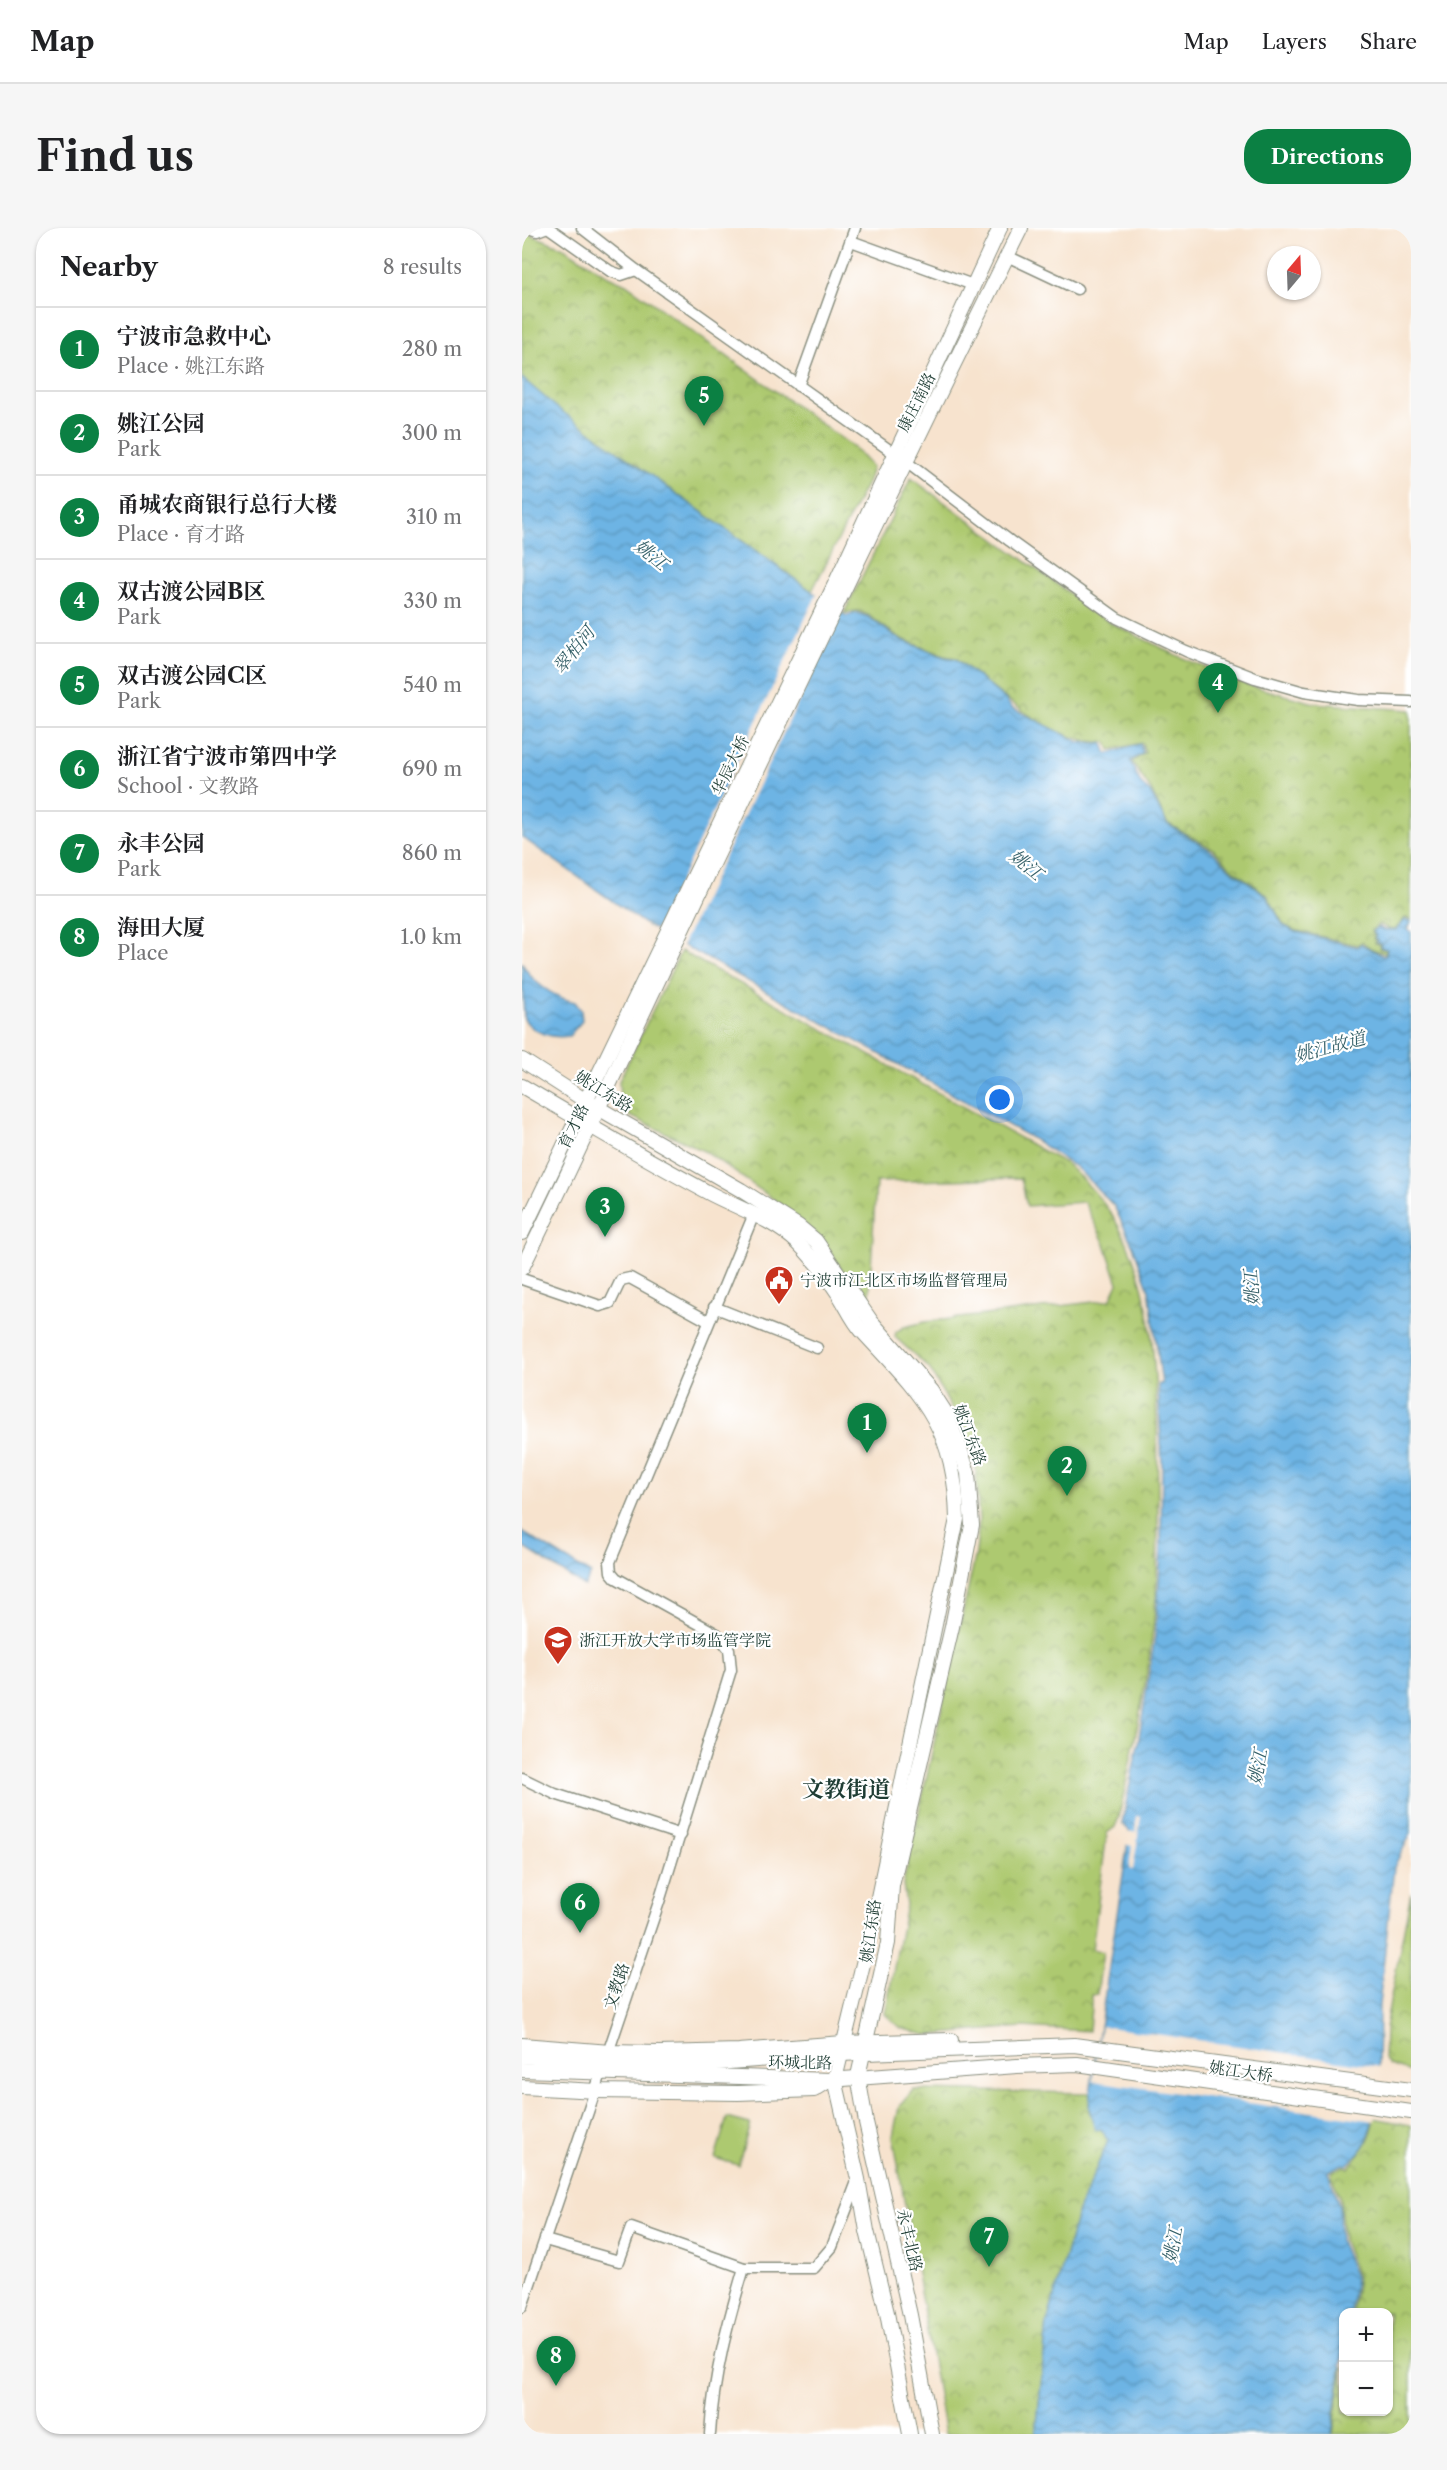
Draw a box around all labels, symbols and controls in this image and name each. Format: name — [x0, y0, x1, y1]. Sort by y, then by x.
text: Map — [30, 24, 94, 58]
text: Map — [1184, 29, 1229, 54]
text: Layers — [1262, 29, 1327, 54]
text: Share — [1360, 29, 1417, 54]
button: Directions — [1244, 129, 1411, 184]
text: Find us — [36, 130, 194, 182]
north arrow — [1267, 246, 1321, 300]
text: Nearby — [60, 251, 158, 283]
text: 8 results — [383, 255, 462, 279]
text: 宁波市急救中心 — [117, 323, 271, 350]
text: 1 — [75, 337, 84, 361]
text: 280 m — [402, 337, 462, 361]
text: Place · 姚江东路 — [117, 354, 265, 378]
street label: 康庄南路 — [893, 369, 939, 435]
pin: 5 — [684, 376, 723, 426]
text: 姚江公园 — [117, 410, 205, 437]
text: 2 — [74, 421, 85, 445]
text: 300 m — [402, 421, 462, 445]
text: Park — [117, 437, 160, 461]
text: 甬城农商银行总行大楼 — [117, 491, 337, 518]
text: 3 — [74, 505, 85, 529]
text: 310 m — [406, 505, 462, 529]
text: Place · 育才路 — [117, 522, 245, 546]
water label: 姚江 — [630, 535, 674, 577]
text: 双古渡公园B区 — [117, 578, 265, 605]
text: 4 — [74, 589, 85, 613]
text: 330 m — [403, 589, 462, 613]
text: Park — [117, 605, 160, 629]
water label: 翠柏河 — [548, 620, 601, 678]
text: 双古渡公园C区 — [117, 662, 267, 689]
pin: 4 — [1198, 664, 1238, 713]
text: 5 — [74, 673, 85, 697]
text: 540 m — [403, 673, 462, 697]
text: Park — [117, 689, 160, 713]
street label: 华辰大桥 — [707, 732, 753, 798]
text: 浙江省宁波市第四中学 — [117, 743, 337, 770]
text: 6 — [74, 757, 85, 781]
text: 690 m — [402, 757, 462, 781]
text: School · 文教路 — [117, 774, 259, 798]
text: 永丰公园 — [117, 830, 205, 857]
text: 7 — [74, 841, 85, 865]
text: 860 m — [402, 841, 462, 865]
water label: 姚江 — [1005, 845, 1049, 887]
text: Park — [117, 857, 160, 881]
text: 海田大厦 — [117, 914, 205, 941]
text: 8 — [73, 925, 86, 949]
text: 1.0 km — [401, 925, 462, 949]
text: Place — [117, 941, 168, 965]
water label: 姚江故道 — [1292, 1026, 1371, 1067]
street label: 姚江东路 — [571, 1066, 637, 1116]
your location — [985, 1085, 1014, 1114]
street label: 育才路 — [553, 1100, 593, 1152]
pin: 3 — [586, 1188, 625, 1237]
public building icon: 宁波市江北区市场监督管理局 — [763, 1264, 795, 1306]
water label: 姚江 — [1240, 1266, 1264, 1307]
place label: 宁波市江北区市场监督管理局 — [800, 1270, 1008, 1290]
street label: 姚江东路 — [949, 1402, 991, 1468]
pin: 1 — [848, 1404, 886, 1453]
pin: 2 — [1048, 1446, 1086, 1496]
school or university icon: 浙江开放大学市场监管学院 — [542, 1624, 574, 1666]
place label: 浙江开放大学市场监管学院 — [579, 1630, 771, 1650]
water label: 姚江 — [1244, 1744, 1272, 1787]
district label: 文教街道 — [802, 1776, 890, 1803]
pin: 6 — [560, 1884, 600, 1933]
street label: 姚江东路 — [856, 1898, 884, 1964]
street label: 文教路 — [599, 1960, 633, 2012]
street label: 环城北路 — [768, 2051, 832, 2073]
street label: 姚江大桥 — [1208, 2057, 1274, 2085]
street label: 永丰北路 — [893, 2207, 927, 2273]
pin: 7 — [970, 2218, 1008, 2267]
water label: 姚江 — [1159, 2222, 1187, 2265]
map controls — [1339, 2308, 1393, 2416]
button: + — [1339, 2308, 1393, 2362]
pin: 8 — [537, 2336, 576, 2386]
button: − — [1339, 2362, 1393, 2416]

